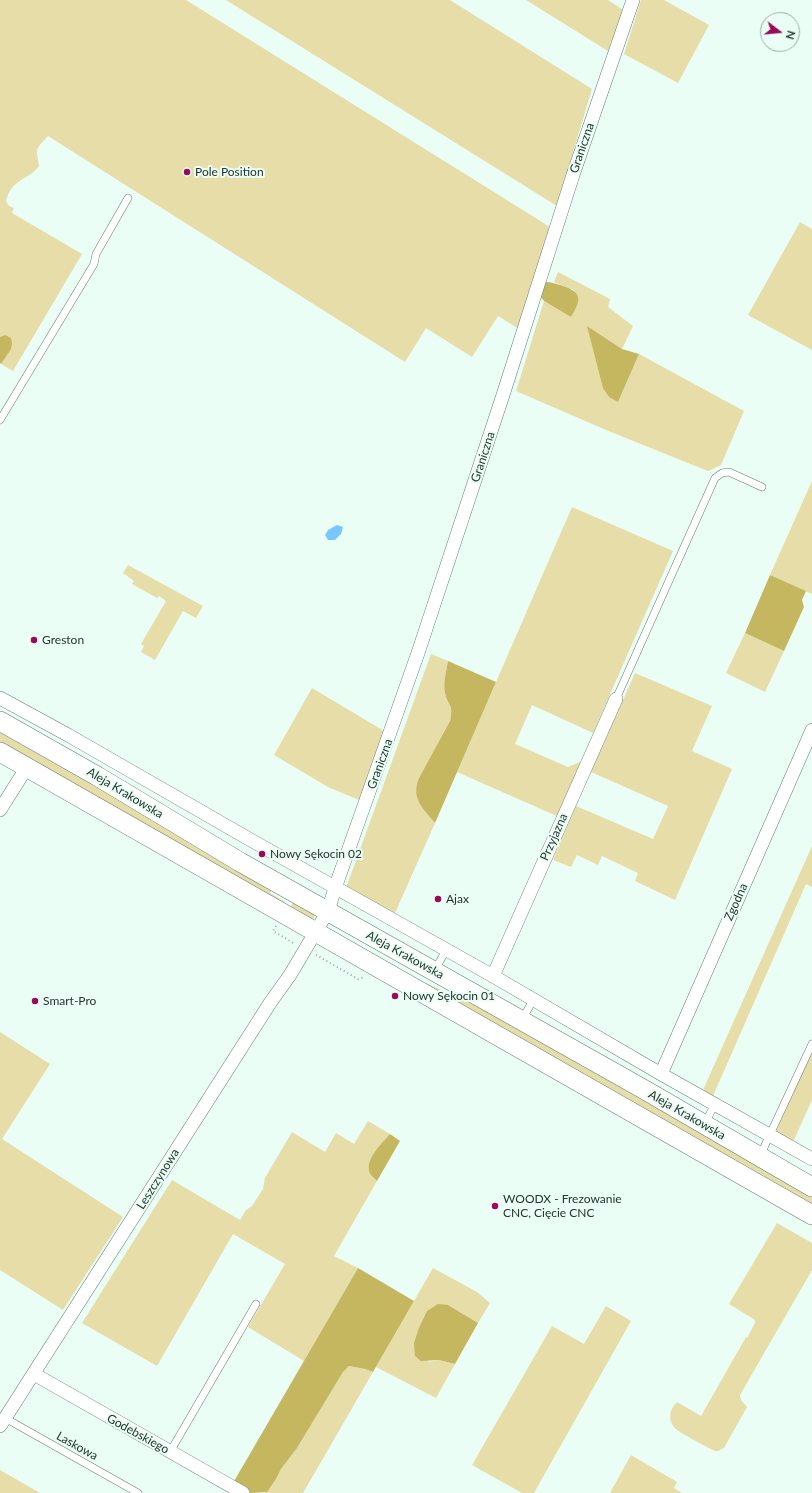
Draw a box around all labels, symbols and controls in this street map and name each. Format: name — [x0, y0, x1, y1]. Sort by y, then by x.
north arrow — [760, 12, 800, 52]
text: N — [784, 29, 798, 41]
street label: Graniczna — [567, 121, 597, 175]
place label: Pole Position — [195, 165, 264, 179]
marker: Pole Position — [182, 167, 192, 177]
street label: Graniczna — [468, 430, 498, 484]
place label: Greston — [42, 633, 84, 647]
marker: Greston — [29, 635, 39, 645]
street label: Graniczna — [364, 737, 396, 791]
street label: Aleja Krakowska — [84, 765, 166, 821]
street label: Przyjazna — [537, 811, 571, 863]
place label: Nowy Sękocin 02 — [270, 847, 362, 861]
marker: Nowy Sękocin 02 — [257, 849, 267, 859]
street label: Zgodna — [721, 881, 751, 923]
place label: Ajax — [446, 892, 469, 906]
marker: Ajax — [433, 894, 443, 904]
street label: Aleja Krakowska — [364, 928, 446, 982]
place label: Nowy Sękocin 01 — [403, 989, 495, 1003]
marker: Nowy Sękocin 01 — [390, 991, 400, 1001]
place label: Smart-Pro — [43, 994, 96, 1008]
marker: Smart-Pro — [30, 996, 40, 1006]
street label: Aleja Krakowska — [646, 1087, 728, 1143]
street label: Leszczynowa — [134, 1146, 182, 1212]
place label: WOODX - Frezowanie CNC, Cięcie CNC — [503, 1192, 622, 1220]
marker: WOODX - Frezowanie CNC, Cięcie CNC — [490, 1201, 500, 1211]
street label: Godebskiego — [104, 1411, 172, 1457]
street label: Laskowa — [54, 1429, 100, 1463]

